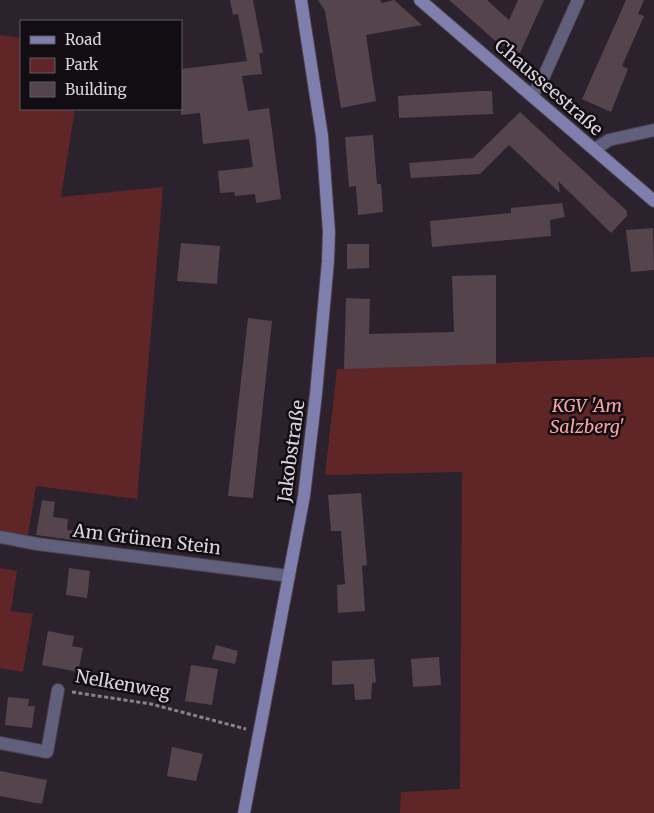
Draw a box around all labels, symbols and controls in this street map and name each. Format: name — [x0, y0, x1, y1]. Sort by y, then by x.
legend — [20, 20, 182, 110]
text: Road — [65, 30, 101, 49]
street label: Chausseestraße — [490, 34, 608, 140]
text: Park — [65, 55, 99, 74]
text: Building — [65, 80, 127, 99]
park label: KGV 'Am Salzberg' — [550, 394, 625, 438]
street label: Jakobstraße — [272, 398, 310, 505]
street label: Am Grünen Stein — [71, 518, 222, 559]
street label: Nelkenweg — [74, 664, 172, 704]

